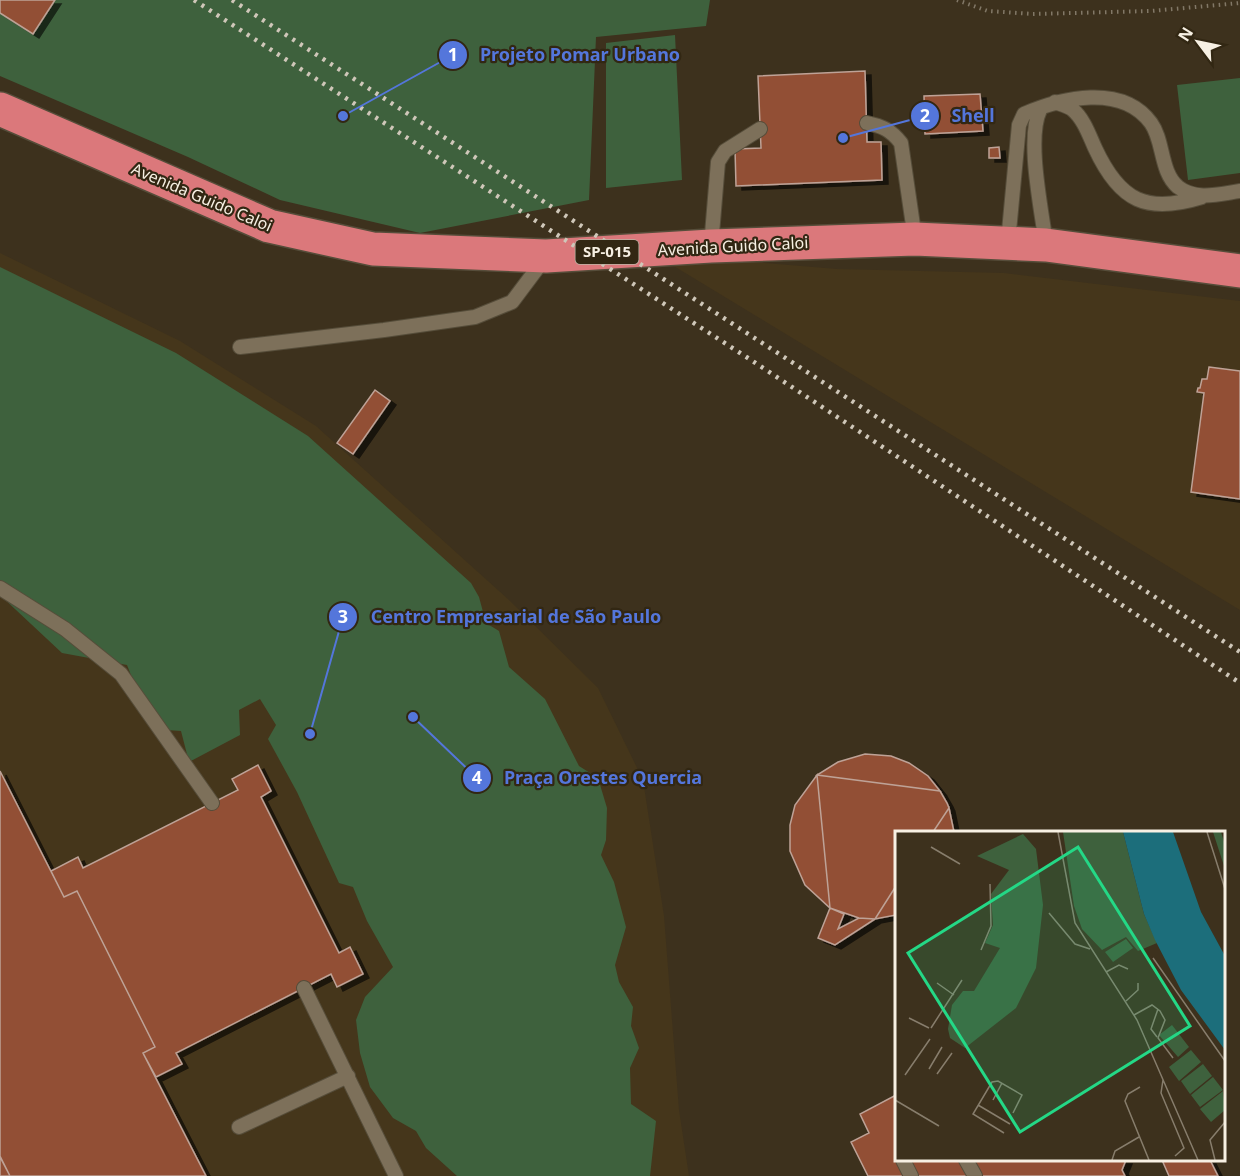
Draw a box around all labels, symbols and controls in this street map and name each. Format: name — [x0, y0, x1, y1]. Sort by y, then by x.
north arrow — [1168, 12, 1228, 72]
text: N — [1173, 23, 1198, 45]
callout: Projeto Pomar Urbano — [438, 37, 692, 73]
text: 1 — [448, 42, 458, 66]
text: Projeto Pomar Urbano — [480, 42, 680, 66]
callout: Shell — [910, 98, 1007, 134]
text: 2 — [920, 103, 930, 127]
text: Shell — [951, 103, 995, 127]
street label: Avenida Guido Caloi — [128, 157, 276, 237]
street label: Avenida Guido Caloi — [657, 231, 809, 261]
road number: SP-015 — [576, 240, 638, 264]
callout: Centro Empresarial de São Paulo — [328, 599, 673, 635]
text: 3 — [338, 604, 348, 628]
text: Centro Empresarial de São Paulo — [371, 604, 661, 628]
callout: Praça Orestes Quercia — [462, 760, 714, 796]
text: 4 — [472, 765, 482, 789]
text: Praça Orestes Quercia — [504, 765, 702, 789]
inset map — [895, 831, 1225, 1161]

